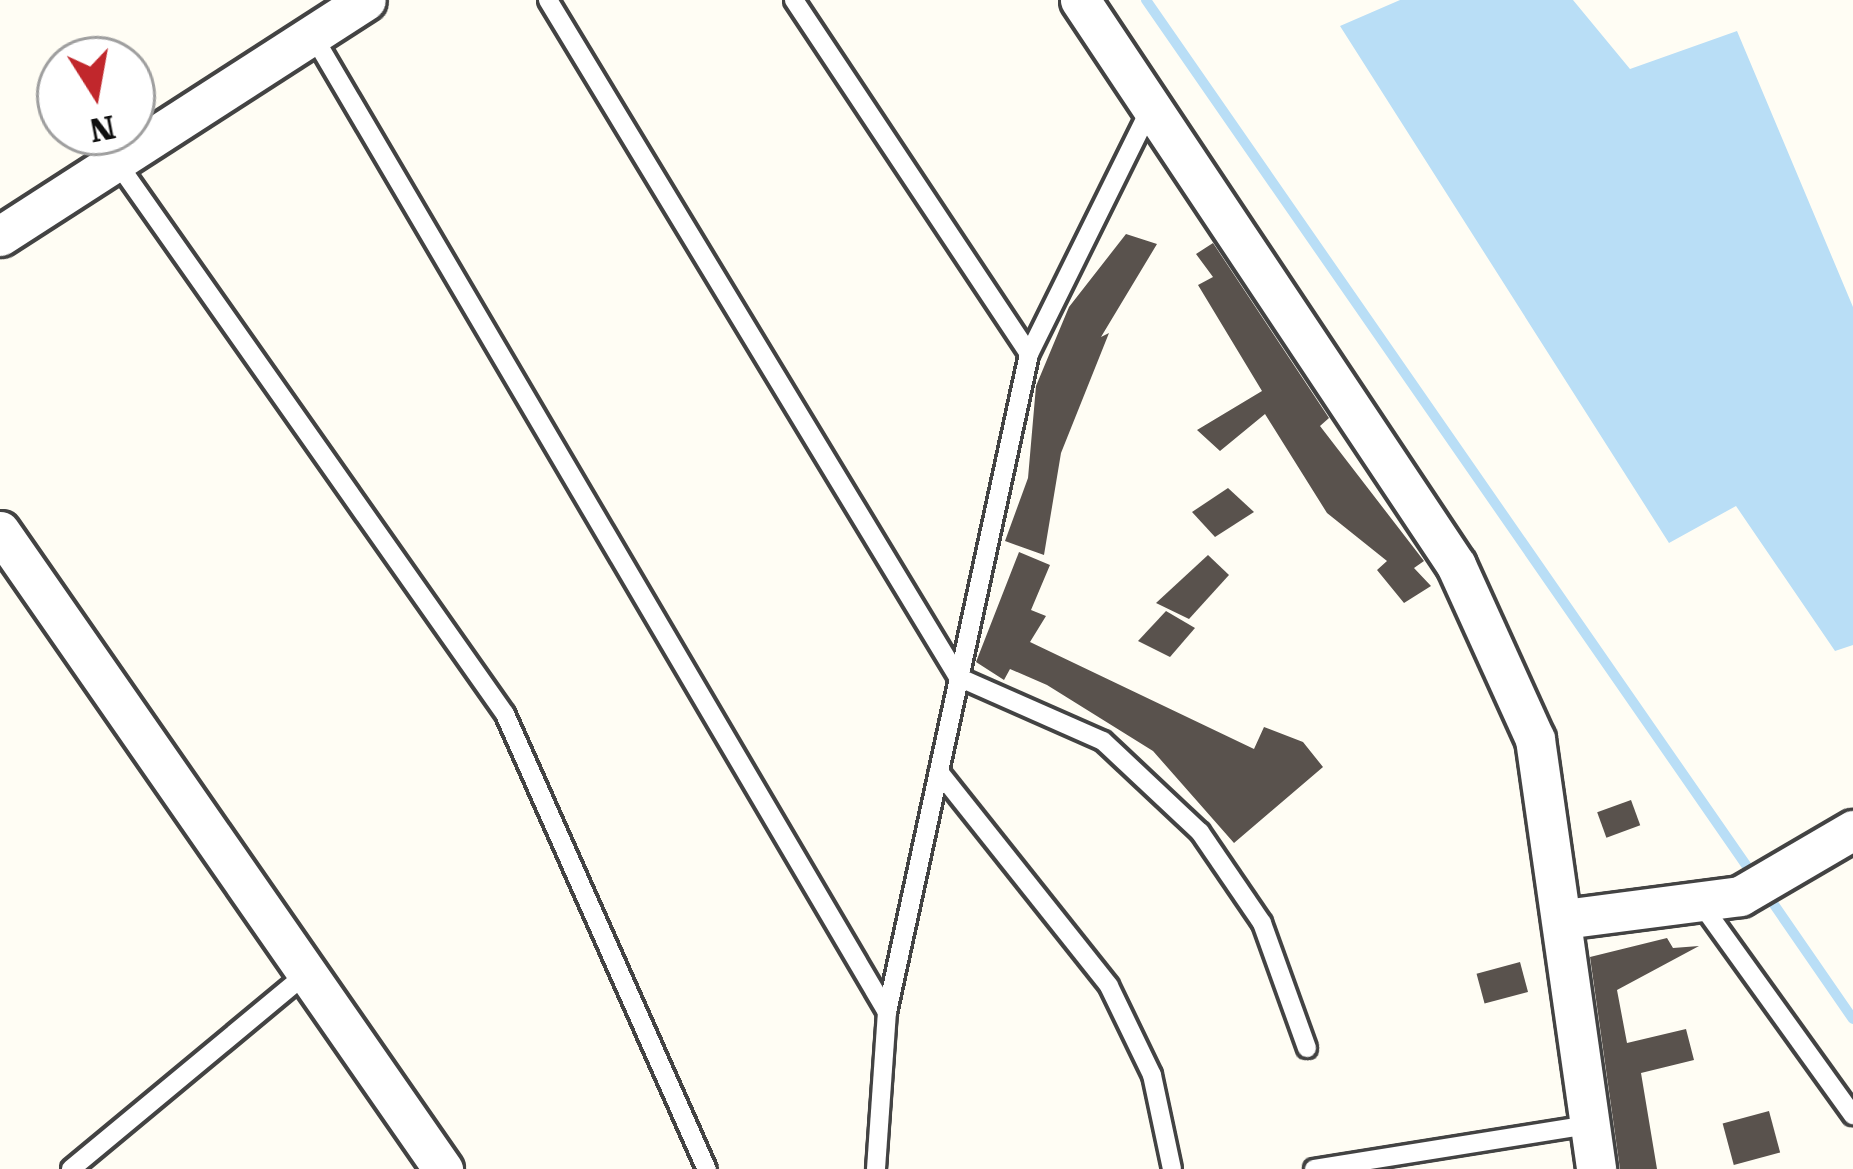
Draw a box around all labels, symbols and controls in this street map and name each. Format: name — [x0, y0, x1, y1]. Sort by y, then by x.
north arrow — [36, 36, 156, 156]
text: N — [86, 107, 119, 150]

